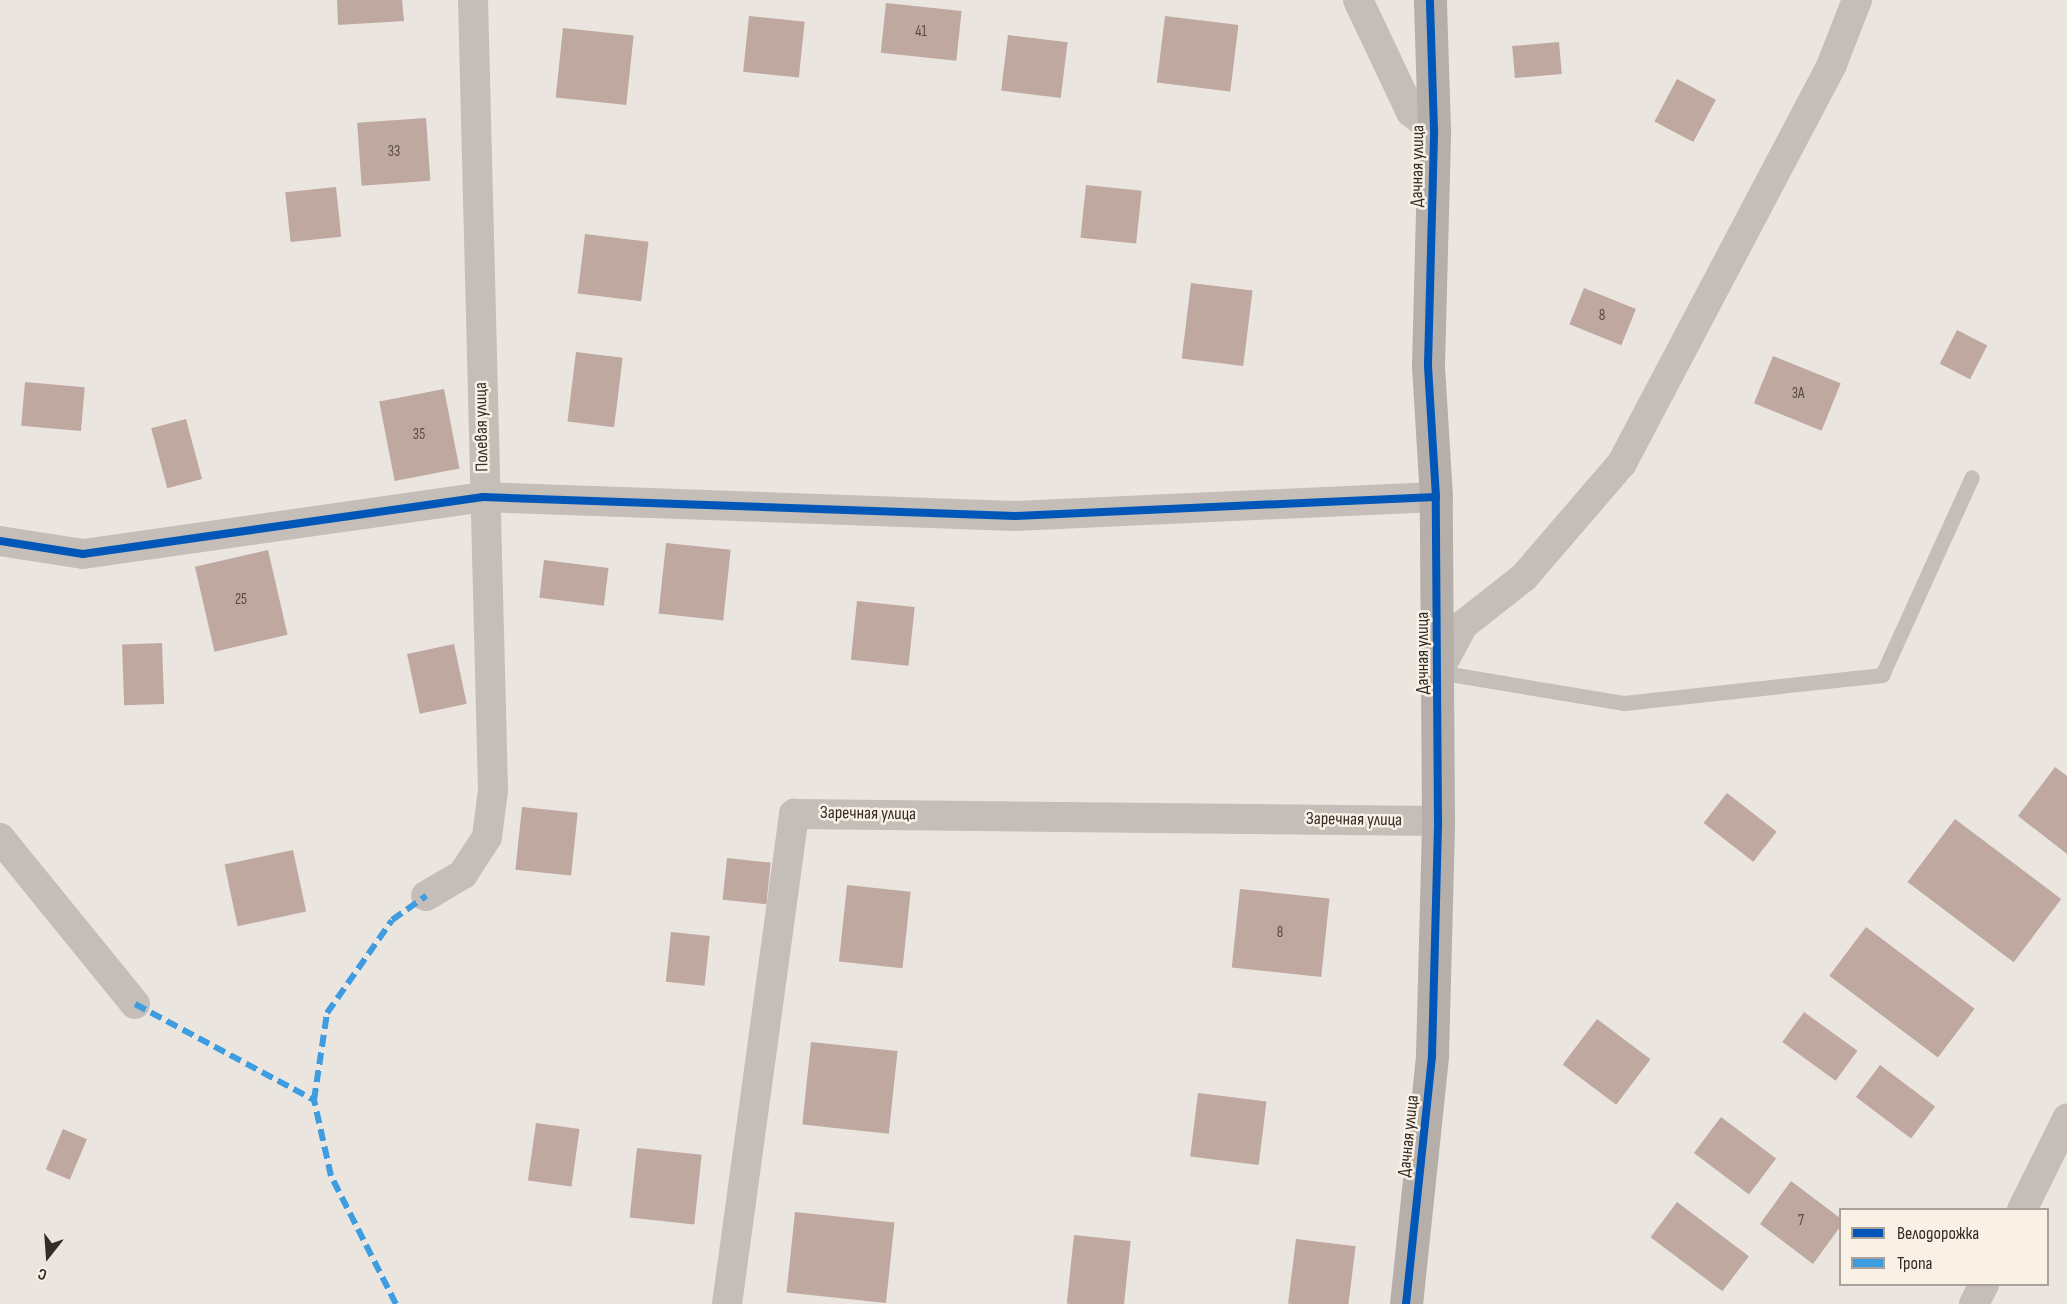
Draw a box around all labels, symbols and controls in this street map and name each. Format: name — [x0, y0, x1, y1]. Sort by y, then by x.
house number: 41 — [915, 23, 927, 41]
street label: Дачная улица — [1406, 125, 1430, 207]
house number: 33 — [388, 143, 400, 161]
house number: 8 — [1599, 307, 1605, 325]
street label: Полевая улица — [470, 382, 494, 472]
house number: 3А — [1792, 385, 1804, 403]
house number: 35 — [413, 426, 425, 444]
house number: 25 — [235, 591, 247, 609]
street label: Дачная улица — [1412, 612, 1434, 694]
street label: Заречная улица — [820, 802, 916, 826]
street label: Заречная улица — [1306, 808, 1402, 832]
house number: 8 — [1277, 924, 1283, 942]
street label: Дачная улица — [1394, 1094, 1424, 1178]
legend — [1839, 1208, 2049, 1286]
house number: 7 — [1798, 1212, 1804, 1230]
text: Велодорожка — [1897, 1223, 1979, 1244]
north arrow — [18, 1226, 78, 1286]
text: Тропа — [1897, 1253, 1933, 1274]
text: С — [36, 1263, 49, 1284]

